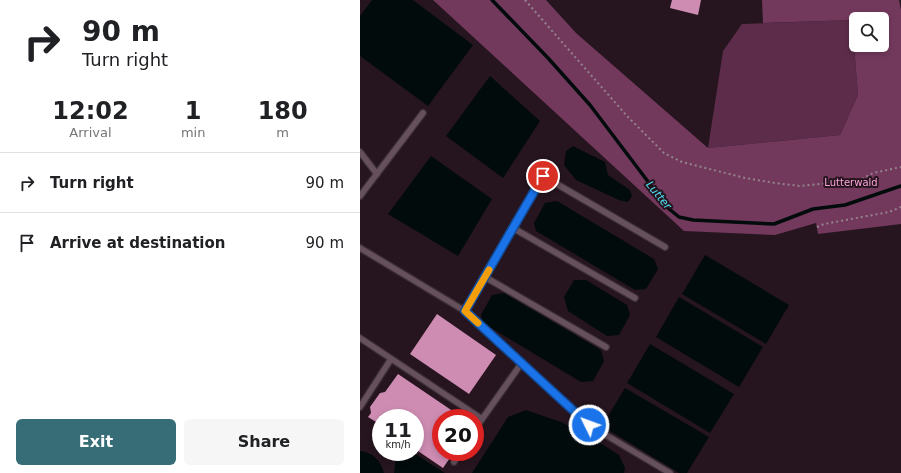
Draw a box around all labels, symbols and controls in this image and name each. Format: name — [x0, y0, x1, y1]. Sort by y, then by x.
map controls — [849, 12, 889, 52]
button: search — [849, 12, 889, 52]
text: 90 m — [82, 15, 160, 48]
icon: right — [16, 16, 68, 68]
text: Turn right — [82, 49, 168, 70]
text: 12:02 — [52, 97, 129, 125]
text: 1 — [185, 97, 201, 125]
text: 180 — [258, 97, 308, 125]
text: Arrival — [69, 125, 112, 140]
text: min — [181, 125, 205, 140]
text: m — [276, 125, 289, 140]
pin — [526, 159, 560, 193]
icon: arrive — [532, 165, 554, 187]
icon: right — [16, 172, 38, 194]
text: Turn right — [50, 174, 134, 192]
text: 90 m — [306, 174, 344, 192]
park label: Lutterwald — [824, 177, 878, 188]
water label: Lutter — [643, 178, 675, 213]
icon: arrive — [16, 232, 38, 254]
text: Arrive at destination — [50, 234, 225, 252]
text: 90 m — [306, 234, 344, 252]
position arrow — [568, 404, 610, 446]
speed limit sign: 20 — [432, 409, 484, 461]
text: 11 — [384, 418, 412, 442]
button: Exit — [16, 419, 176, 465]
button: Share — [184, 419, 344, 465]
text: km/h — [385, 439, 411, 450]

